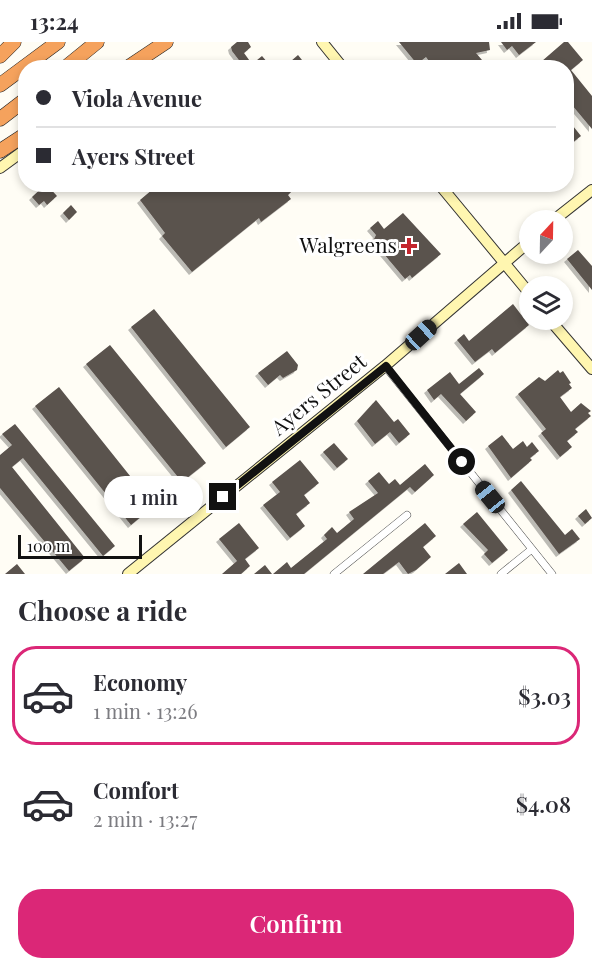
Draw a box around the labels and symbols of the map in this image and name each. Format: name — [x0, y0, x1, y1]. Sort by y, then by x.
north arrow — [519, 210, 573, 264]
place label: Walgreens — [298, 230, 397, 258]
marker: Walgreens — [402, 239, 416, 253]
car — [402, 316, 440, 354]
street label: Ayers Street — [264, 346, 372, 441]
route start — [448, 448, 475, 475]
callout: 1 min — [103, 476, 202, 518]
car — [472, 477, 508, 517]
route end — [209, 483, 236, 510]
scale bar — [18, 532, 142, 560]

